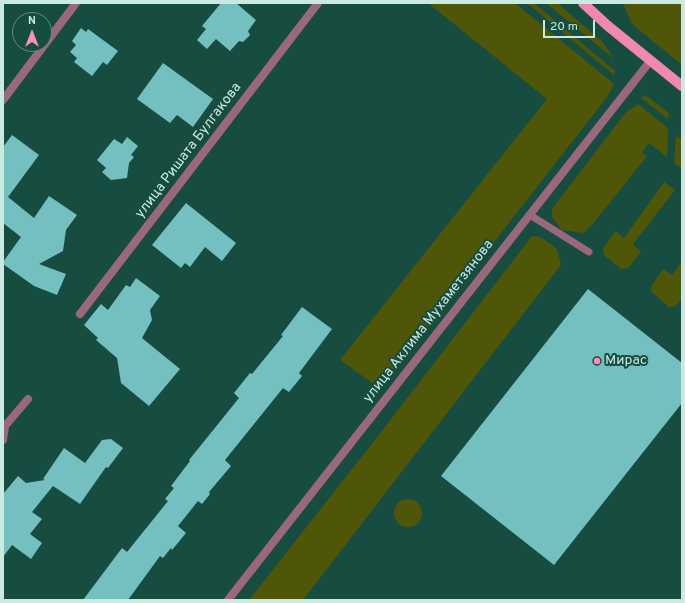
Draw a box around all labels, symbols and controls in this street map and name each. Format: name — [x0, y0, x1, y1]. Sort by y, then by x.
north arrow — [12, 12, 52, 52]
scale bar — [545, 12, 597, 38]
text: N — [28, 14, 36, 28]
text: 20 m — [550, 19, 578, 35]
street label: улица Ришата Булгакова — [132, 80, 246, 222]
street label: улица Аклима Мухаметзянова — [360, 237, 498, 407]
place label: Мирас — [605, 353, 647, 369]
marker: Мирас — [592, 356, 602, 366]

